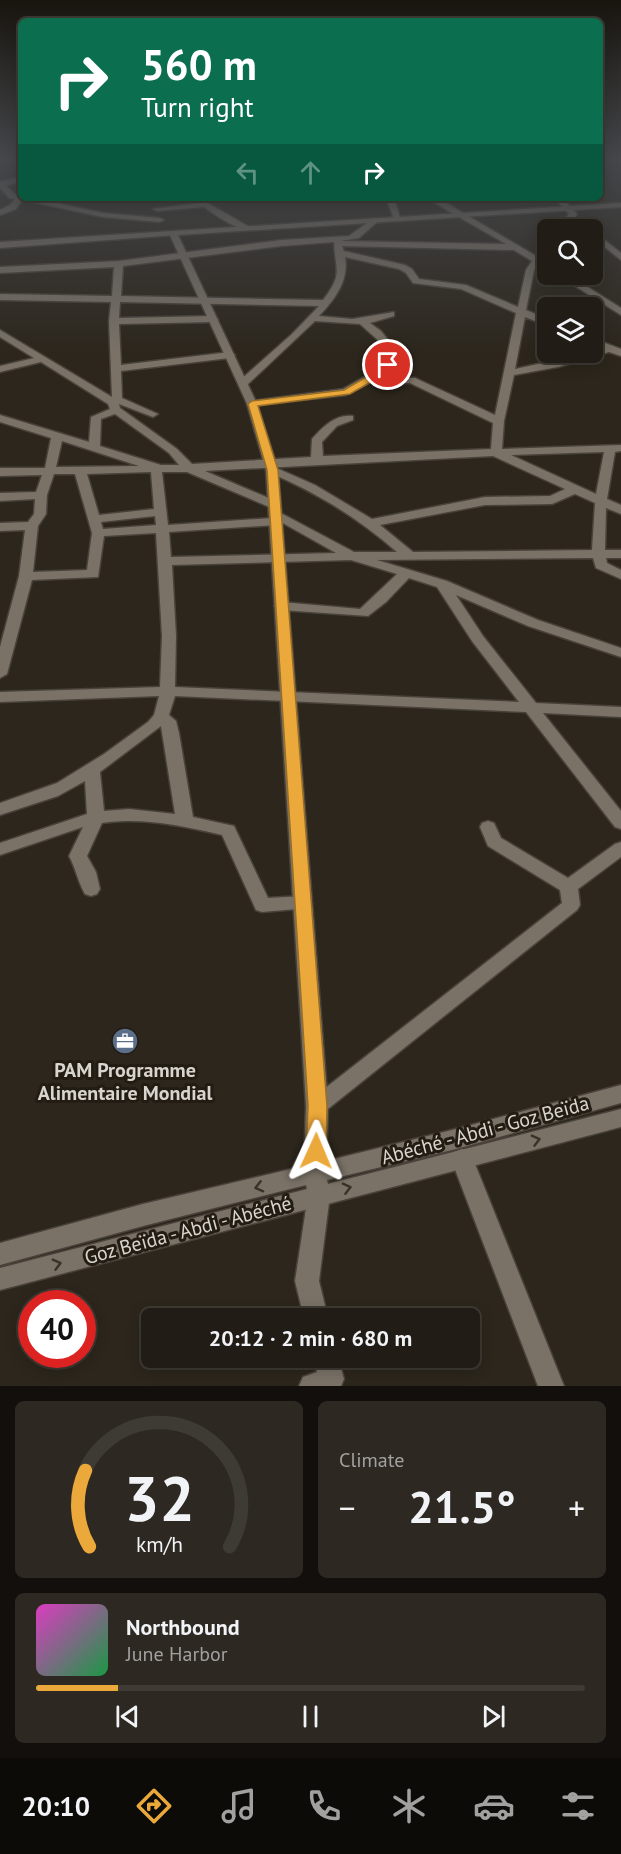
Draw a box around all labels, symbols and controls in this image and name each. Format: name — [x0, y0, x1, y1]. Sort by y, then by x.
text: 560 m — [141, 37, 257, 92]
icon: right — [42, 42, 120, 120]
text: Turn right — [141, 90, 254, 124]
icon: left — [231, 156, 264, 189]
icon: ahead — [294, 156, 327, 189]
icon: right — [357, 156, 390, 189]
map controls — [537, 219, 603, 363]
button: search — [537, 219, 603, 285]
button: layers — [537, 297, 603, 363]
pin — [362, 339, 413, 390]
icon: arrive — [371, 348, 404, 381]
office icon: PAM Programme Alimentaire Mondial — [110, 1026, 140, 1056]
place label: PAM Programme Alimentaire Mondial — [38, 1057, 212, 1106]
street label: Abéché - Abdi - Goz Beïda — [378, 1090, 592, 1170]
position arrow — [284, 1119, 348, 1183]
one-way arrow — [530, 1135, 541, 1147]
one-way arrow — [255, 1180, 265, 1193]
one-way arrow — [342, 1183, 352, 1196]
street label: Goz Beïda - Abdi - Abéché — [82, 1190, 294, 1270]
one-way arrow — [51, 1259, 61, 1272]
speed limit sign: 40 — [18, 1290, 96, 1368]
text: 20:12 · 2 min · 680 m — [209, 1324, 412, 1352]
text: Climate — [339, 1447, 405, 1473]
text: 32 — [124, 1457, 194, 1538]
text: 21.5° — [408, 1477, 516, 1535]
text: − — [339, 1486, 356, 1529]
text: + — [568, 1486, 585, 1529]
text: km/h — [135, 1530, 182, 1558]
text: Northbound — [126, 1613, 240, 1641]
text: June Harbor — [126, 1641, 228, 1667]
icon: previous — [111, 1700, 144, 1733]
icon: pause — [294, 1700, 327, 1733]
icon: next — [477, 1700, 510, 1733]
icon: directions — [133, 1785, 175, 1827]
icon: music — [218, 1785, 260, 1827]
icon: phone — [303, 1785, 345, 1827]
icon: climate — [388, 1785, 430, 1827]
icon: car — [473, 1785, 515, 1827]
icon: filters — [557, 1785, 599, 1827]
text: 20:10 — [21, 1789, 90, 1823]

